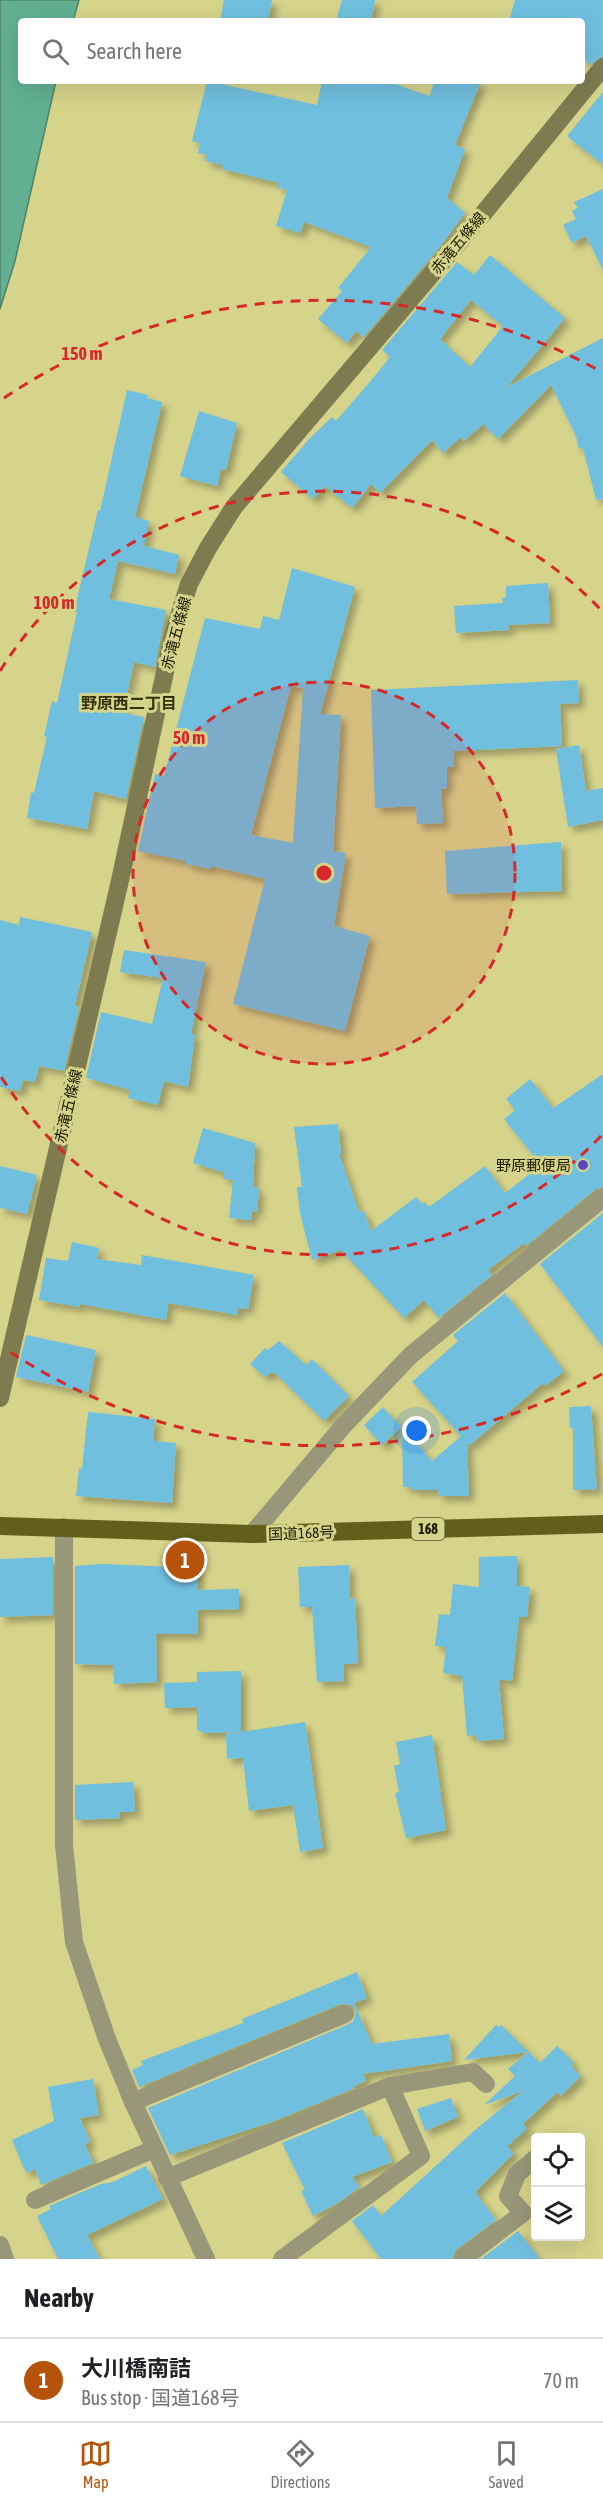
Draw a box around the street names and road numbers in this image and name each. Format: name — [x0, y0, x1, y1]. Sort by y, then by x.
street label: 赤滝五條線 — [427, 209, 489, 277]
street label: 赤滝五條線 — [158, 595, 194, 671]
street label: 赤滝五條線 — [51, 1068, 85, 1144]
road number: 168 — [412, 1518, 444, 1540]
street label: 国道168号 — [268, 1523, 334, 1543]

